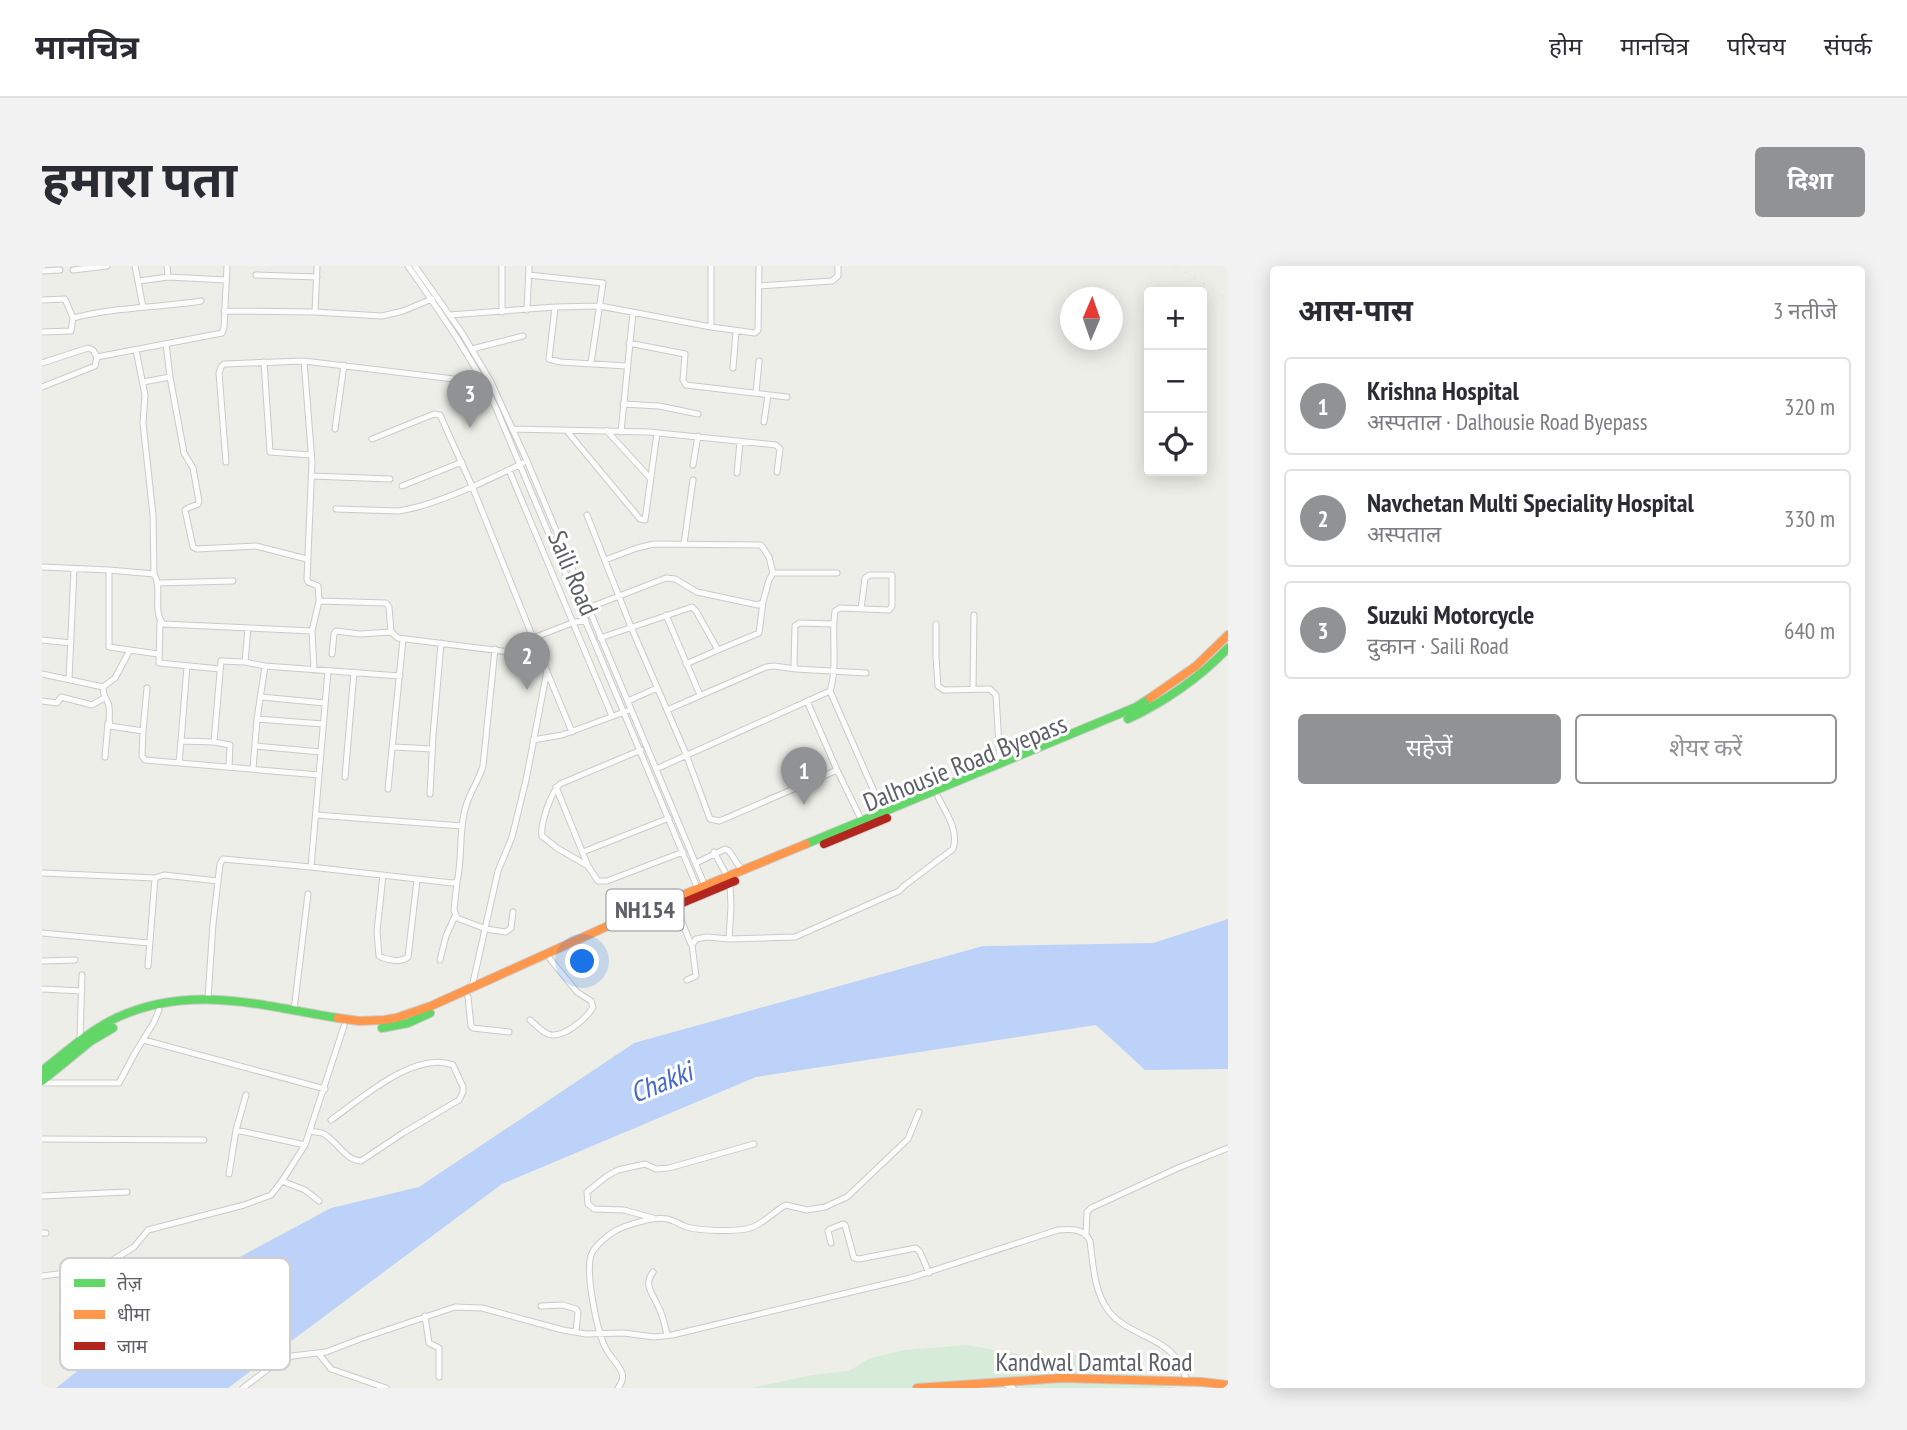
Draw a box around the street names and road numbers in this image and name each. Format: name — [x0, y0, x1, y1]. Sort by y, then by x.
street label: Saili Road — [541, 526, 606, 620]
street label: Dalhousie Road Byepass — [858, 707, 1071, 818]
road number: NH154 — [606, 890, 684, 930]
street label: Kandwal Damtal Road — [995, 1345, 1193, 1378]

